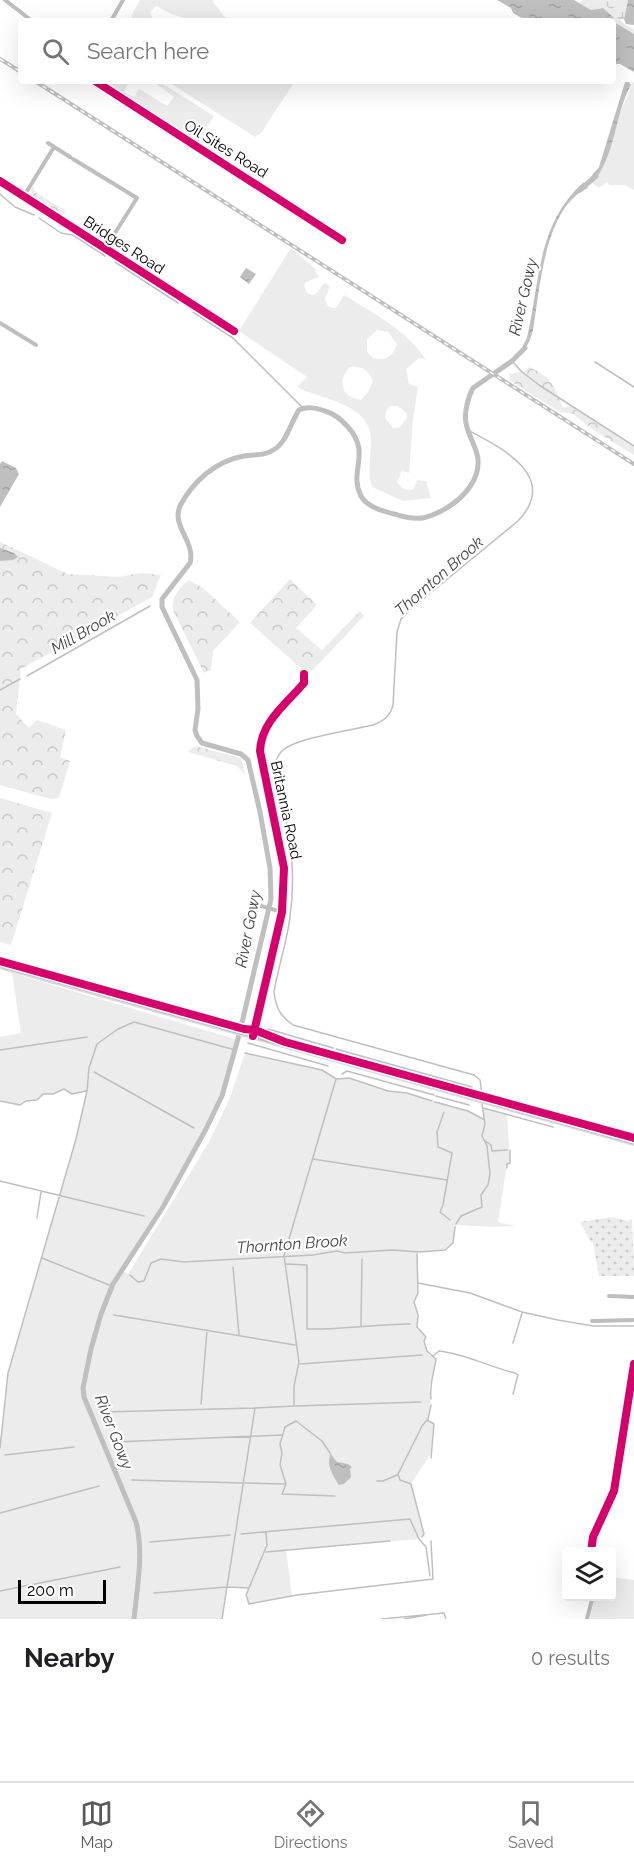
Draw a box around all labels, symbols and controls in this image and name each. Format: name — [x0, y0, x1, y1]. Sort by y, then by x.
search box — [18, 18, 616, 84]
icon: search — [39, 35, 72, 68]
text: Search here — [87, 38, 209, 64]
street label: Oil Sites Road — [181, 116, 271, 182]
street label: Bridges Road — [80, 212, 168, 278]
water label: River Gowy — [505, 255, 541, 337]
water label: Thornton Brook — [391, 532, 488, 620]
water label: Mill Brook — [47, 606, 119, 658]
street label: Britannia Road — [267, 759, 305, 861]
water label: River Gowy — [231, 887, 265, 969]
water label: Thornton Brook — [236, 1231, 349, 1257]
water label: River Gowy — [91, 1392, 137, 1473]
map controls — [562, 1547, 616, 1601]
button: layers — [562, 1547, 616, 1601]
scale bar — [18, 1577, 106, 1604]
text: 200 m — [27, 1581, 74, 1600]
text: Nearby — [24, 1643, 114, 1673]
text: 0 results — [531, 1646, 610, 1670]
tab: Map — [80, 1797, 113, 1852]
tab: Directions — [274, 1797, 348, 1852]
tab: Saved — [508, 1797, 554, 1852]

